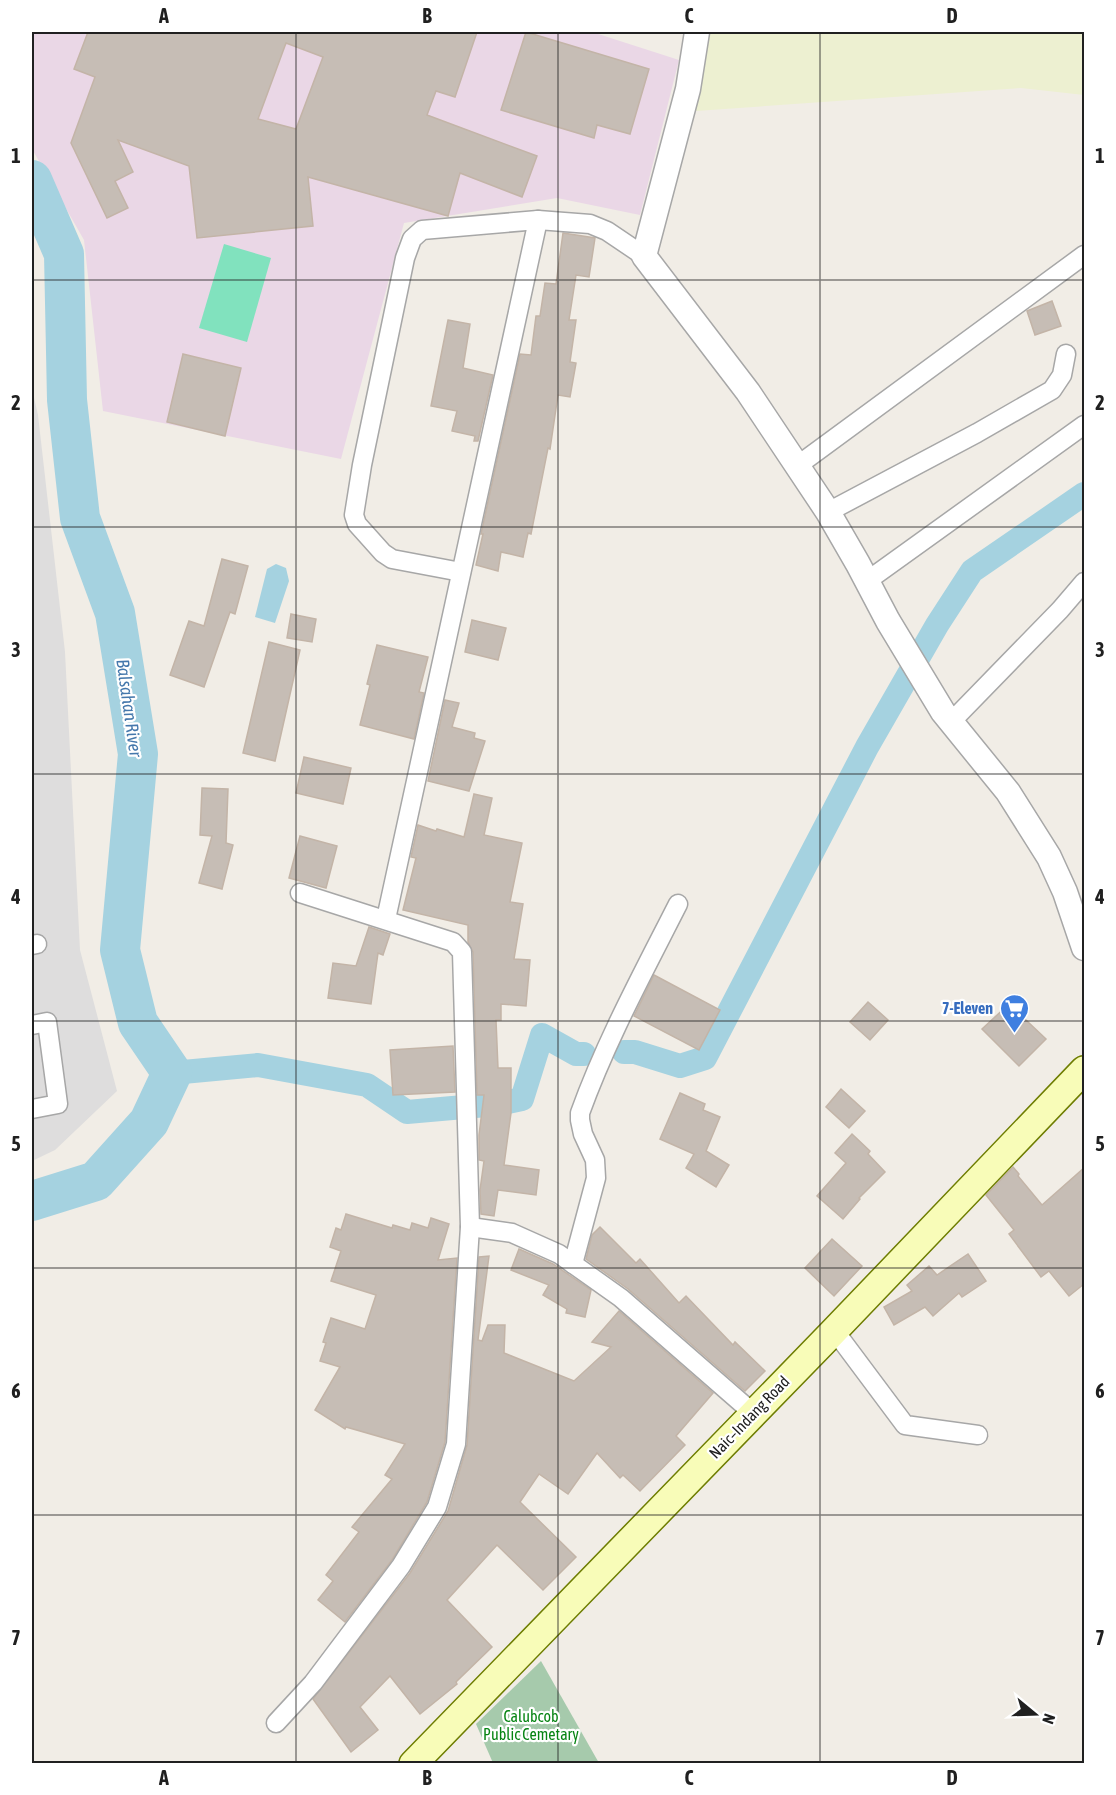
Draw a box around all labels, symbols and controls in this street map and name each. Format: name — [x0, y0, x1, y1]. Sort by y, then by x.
text: A — [158, 4, 169, 27]
text: B — [422, 4, 432, 27]
text: C — [685, 4, 694, 27]
text: D — [946, 4, 958, 27]
text: 1 — [11, 144, 21, 167]
text: 1 — [1095, 144, 1105, 167]
text: 2 — [11, 391, 21, 414]
text: 2 — [1095, 391, 1105, 414]
text: 3 — [11, 638, 21, 661]
text: 3 — [1095, 638, 1105, 661]
water label: Balsahan River — [112, 658, 147, 759]
text: 4 — [10, 885, 21, 908]
text: 4 — [1094, 885, 1105, 908]
supermarket icon: 7-Eleven — [998, 992, 1030, 1034]
place label: 7-Eleven — [942, 999, 993, 1017]
text: 5 — [11, 1132, 21, 1155]
text: 5 — [1095, 1132, 1105, 1155]
street label: Naic–Indang Road — [705, 1372, 793, 1462]
text: 6 — [11, 1379, 21, 1402]
text: 6 — [1095, 1379, 1105, 1402]
text: 7 — [11, 1626, 21, 1649]
text: 7 — [1095, 1626, 1105, 1649]
north arrow — [1005, 1684, 1065, 1744]
park label: Calubcob Public Cemetary — [483, 1707, 579, 1744]
text: N — [1039, 1711, 1059, 1726]
text: A — [158, 1766, 169, 1789]
text: B — [422, 1766, 432, 1789]
text: C — [685, 1766, 694, 1789]
text: D — [946, 1766, 958, 1789]

